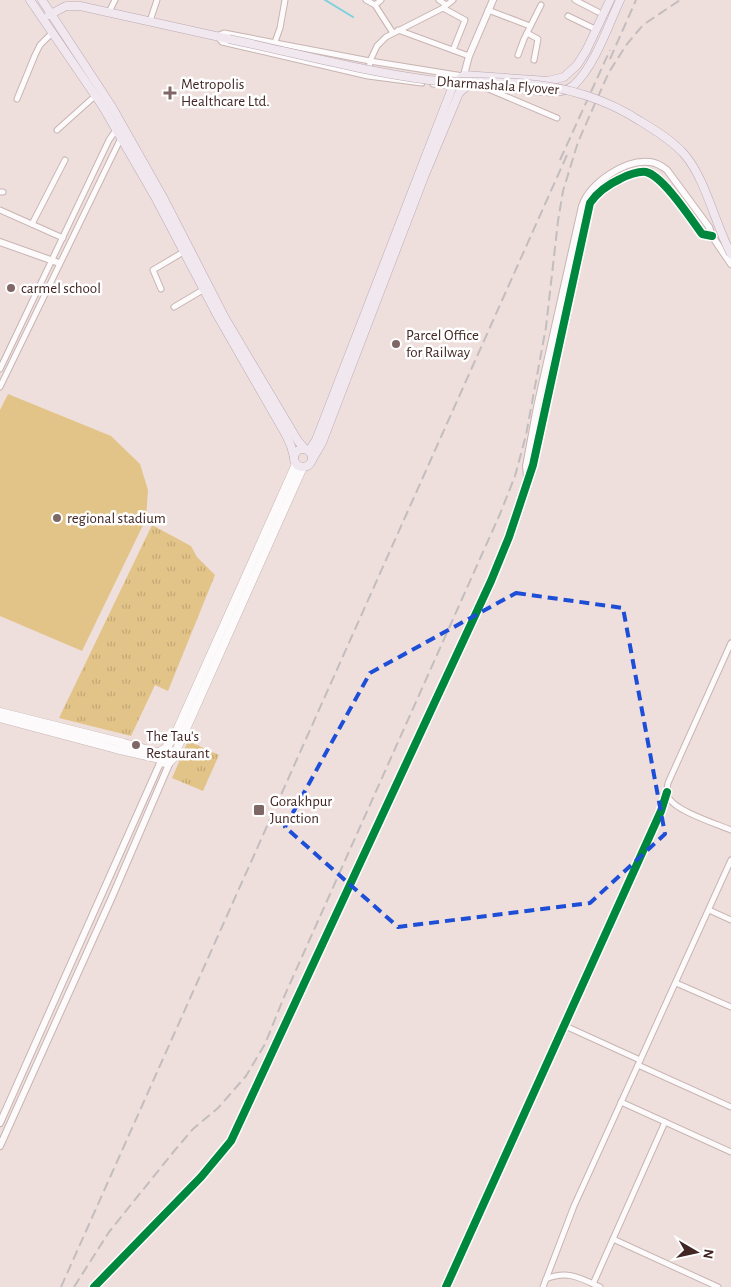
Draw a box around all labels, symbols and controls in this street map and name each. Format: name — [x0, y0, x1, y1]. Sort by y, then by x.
street label: Dharmashala Flyover — [436, 74, 560, 97]
place label: Metropolis Healthcare Ltd. — [181, 77, 270, 109]
marker: Metropolis Healthcare Ltd. — [163, 86, 177, 100]
place label: carmel school — [21, 281, 101, 296]
marker: carmel school — [5, 282, 17, 294]
place label: Parcel Office for Railway — [406, 328, 479, 360]
marker: Parcel Office for Railway — [390, 338, 402, 350]
place label: regional stadium — [67, 511, 166, 526]
marker: regional stadium — [51, 512, 63, 524]
place label: The Tau's Restaurant — [146, 729, 210, 761]
marker: The Tau's Restaurant — [130, 739, 142, 751]
place label: Gorakhpur Junction — [270, 794, 332, 826]
marker: Gorakhpur Junction — [252, 803, 266, 817]
north arrow — [671, 1227, 721, 1277]
text: N — [700, 1248, 716, 1260]

